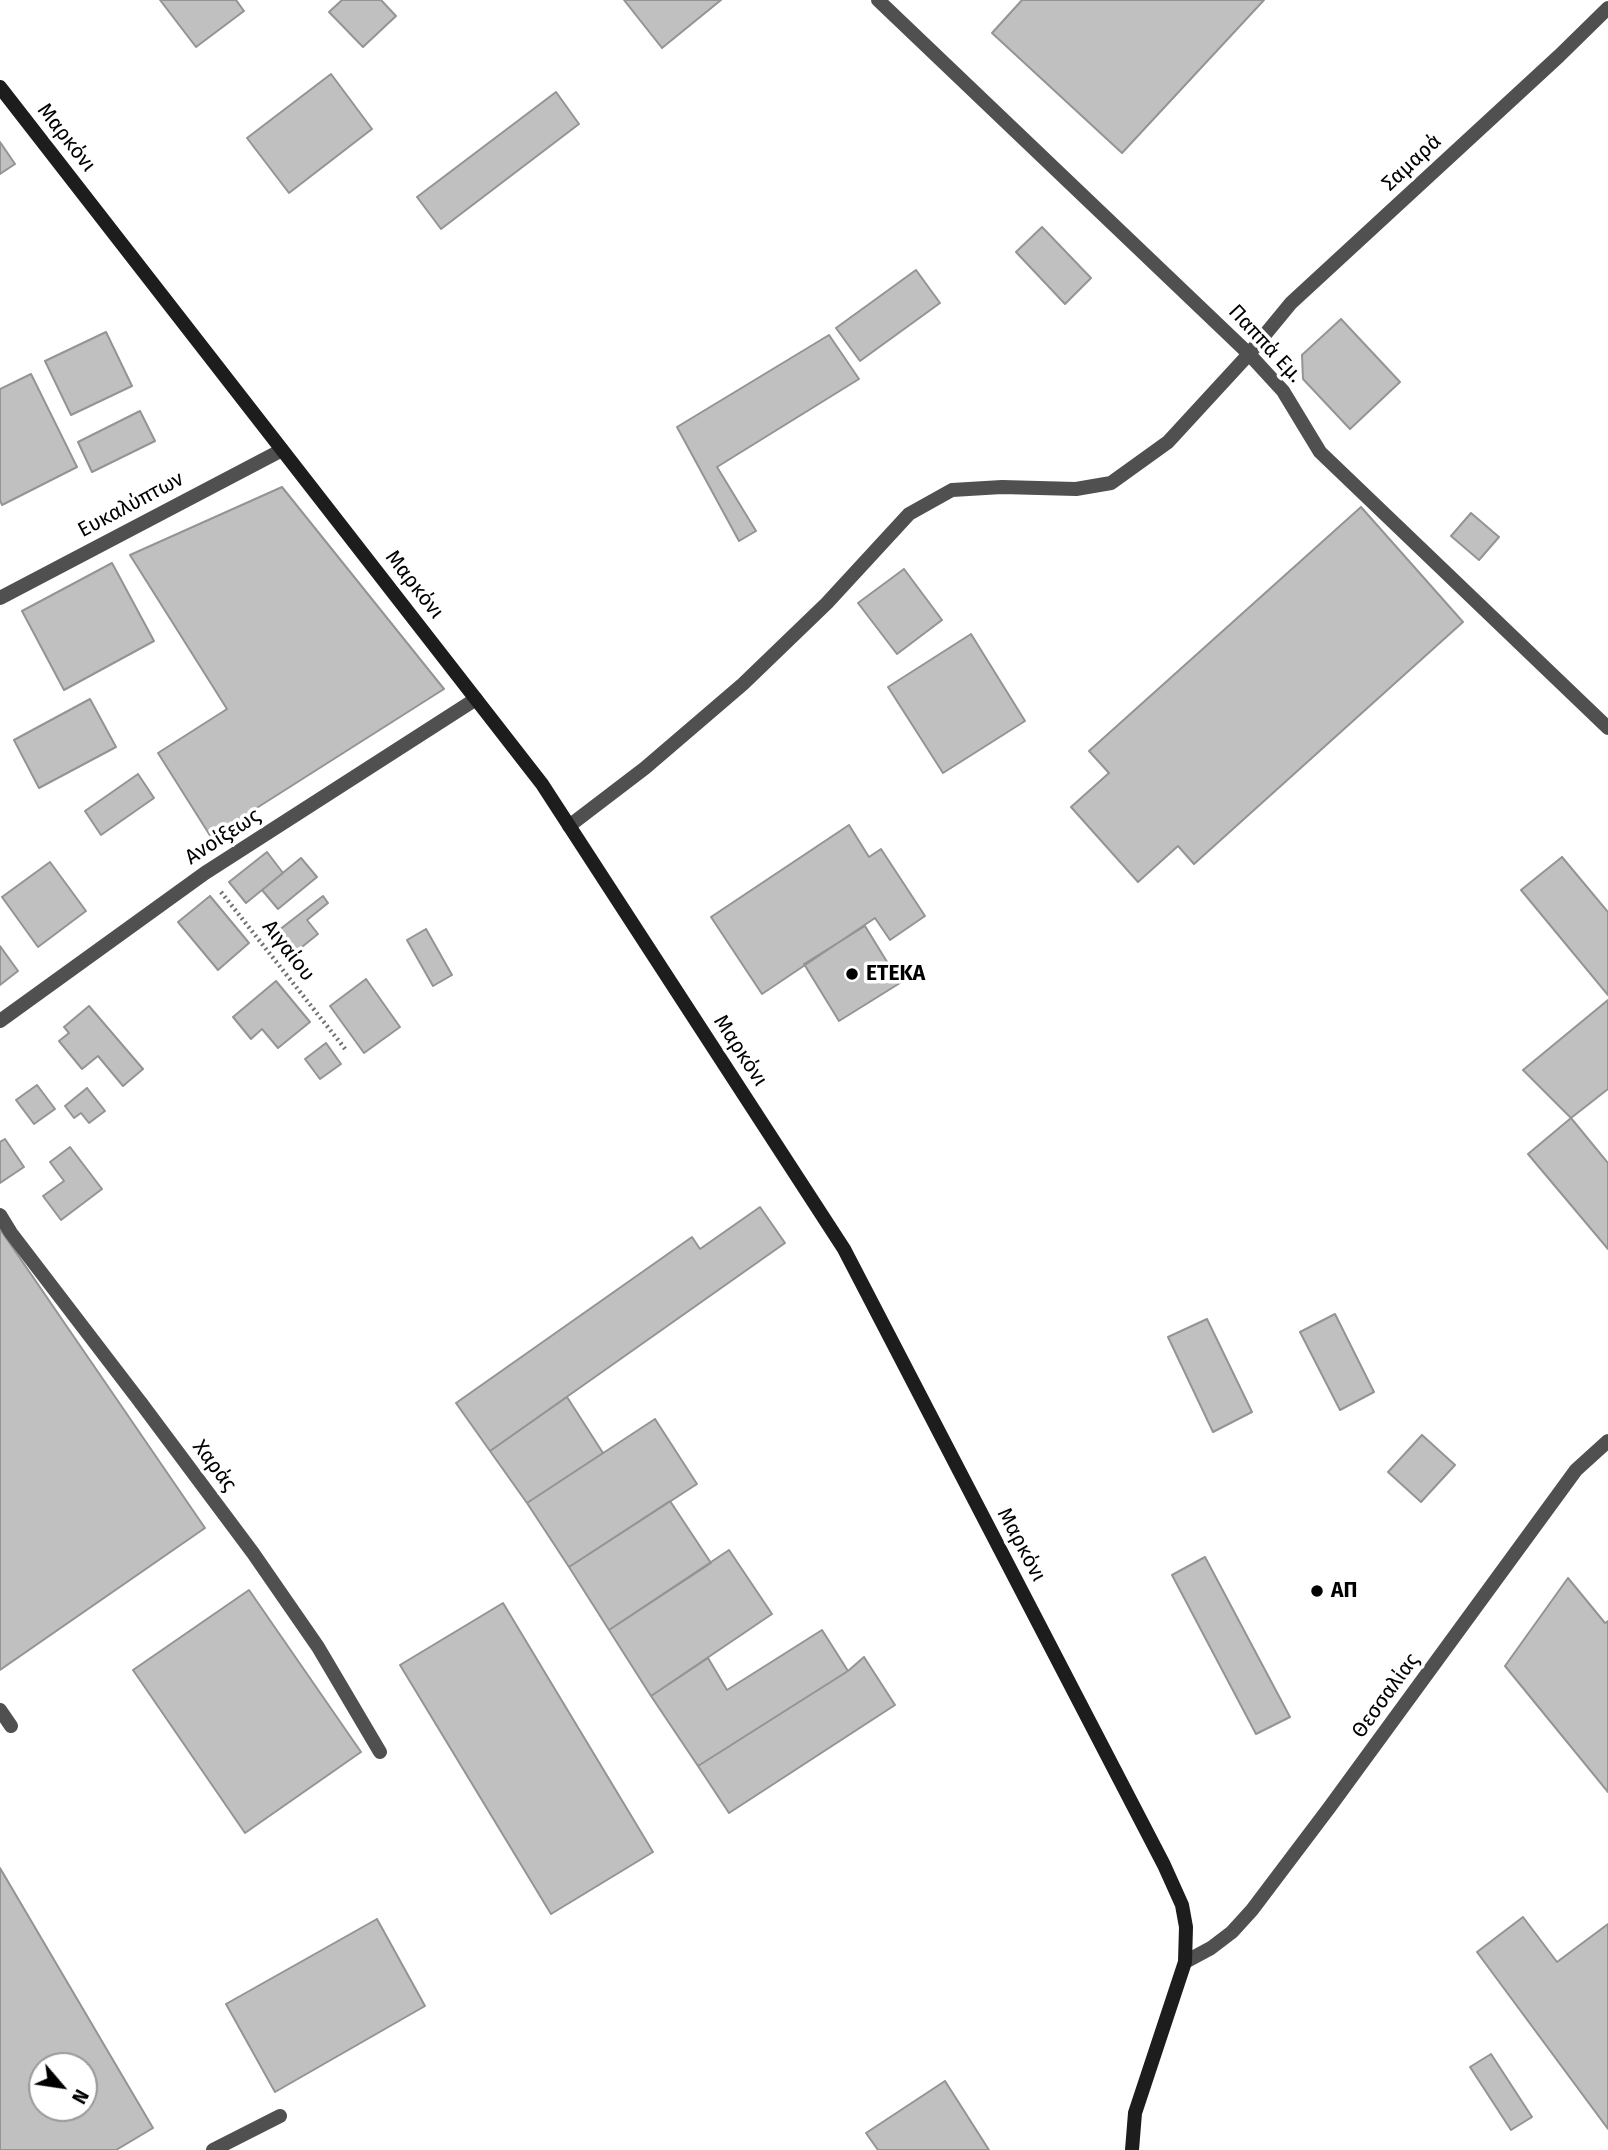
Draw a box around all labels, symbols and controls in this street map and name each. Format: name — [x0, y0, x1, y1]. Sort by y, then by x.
street label: Μαρκόνι — [31, 99, 101, 177]
street label: Σαμαρά — [1377, 129, 1447, 197]
street label: Παππά Εμ. — [1222, 300, 1308, 388]
street label: Ευκαλύπτων — [74, 467, 188, 543]
street label: Μαρκόνι — [379, 546, 449, 624]
street label: Ανοίξεως — [181, 803, 265, 871]
street label: Αιγαίου — [256, 915, 320, 987]
place label: ΕΤΕΚΑ — [866, 961, 925, 987]
marker: ΕΤΕΚΑ — [844, 966, 860, 982]
street label: Μαρκόνι — [708, 1011, 772, 1091]
street label: Χαράς — [187, 1435, 241, 1497]
street label: Μαρκόνι — [991, 1504, 1051, 1586]
place label: ΑΠ — [1331, 1578, 1357, 1604]
marker: ΑΠ — [1309, 1583, 1325, 1599]
street label: Θεσσαλίας — [1347, 1649, 1425, 1743]
north arrow — [28, 2052, 98, 2122]
text: N — [67, 2085, 93, 2108]

